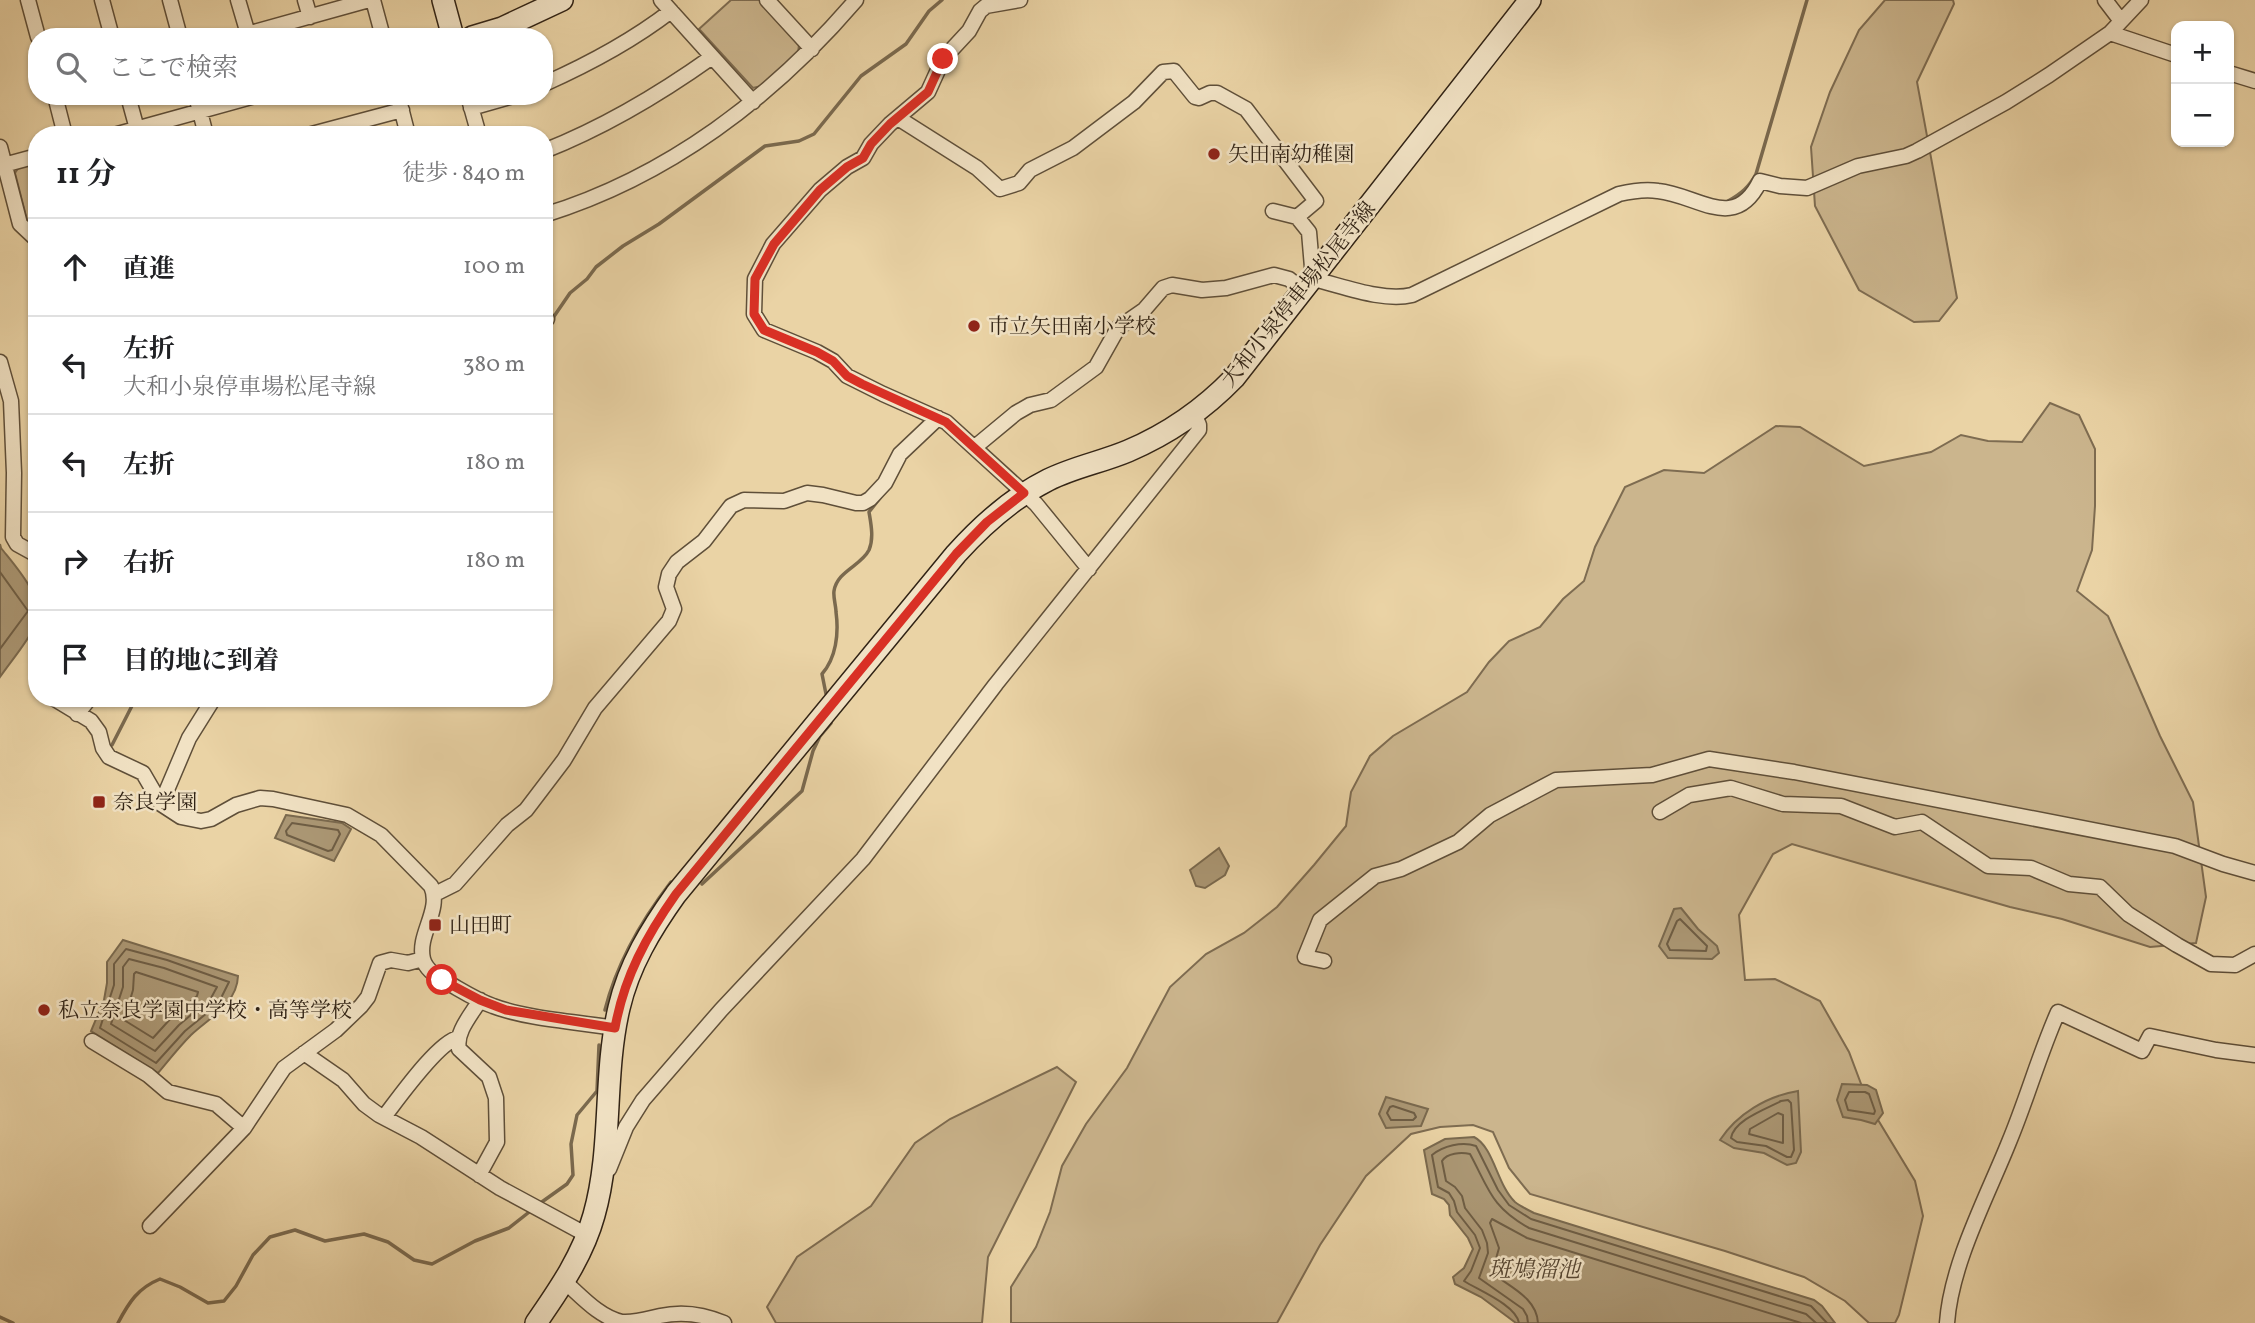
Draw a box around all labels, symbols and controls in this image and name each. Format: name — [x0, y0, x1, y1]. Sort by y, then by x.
map controls — [2171, 21, 2234, 147]
button: + — [2171, 21, 2234, 84]
search box — [28, 28, 553, 105]
route end — [927, 43, 958, 74]
icon: search — [52, 48, 90, 86]
text: ここで検索 — [108, 51, 238, 87]
button: − — [2171, 84, 2234, 147]
place label: 矢田南幼稚園 — [1228, 141, 1354, 170]
marker: 矢田南幼稚園 — [1206, 146, 1222, 162]
text: 11 分 — [56, 154, 116, 196]
text: 徒歩 · 840 m — [402, 158, 525, 190]
street label: 大和小泉停車場松尾寺線 — [1215, 196, 1383, 394]
icon: ahead — [56, 248, 94, 286]
text: 100 m — [463, 251, 525, 283]
text: 直進 — [123, 252, 175, 288]
place label: 市立矢田南小学校 — [988, 313, 1156, 342]
marker: 市立矢田南小学校 — [966, 318, 982, 334]
text: 左折 — [123, 332, 175, 368]
icon: left — [56, 346, 94, 384]
text: 380 m — [463, 349, 525, 381]
text: 大和小泉停車場松尾寺線 — [123, 372, 376, 404]
icon: left — [56, 444, 94, 482]
text: 180 m — [466, 447, 525, 479]
text: 左折 — [123, 448, 175, 484]
icon: right — [56, 542, 94, 580]
text: 180 m — [466, 545, 525, 577]
text: 右折 — [123, 546, 175, 582]
icon: arrive — [56, 640, 94, 678]
text: 目的地に到着 — [123, 644, 279, 680]
place label: 奈良学園 — [113, 789, 197, 818]
marker: 奈良学園 — [91, 794, 107, 810]
place label: 山田町 — [449, 912, 512, 941]
marker: 山田町 — [427, 917, 443, 933]
route start — [426, 964, 457, 995]
place label: 私立奈良学園中学校・高等学校 — [58, 997, 352, 1026]
marker: 私立奈良学園中学校・高等学校 — [36, 1002, 52, 1018]
water label: 斑鳩溜池 — [1488, 1255, 1583, 1287]

